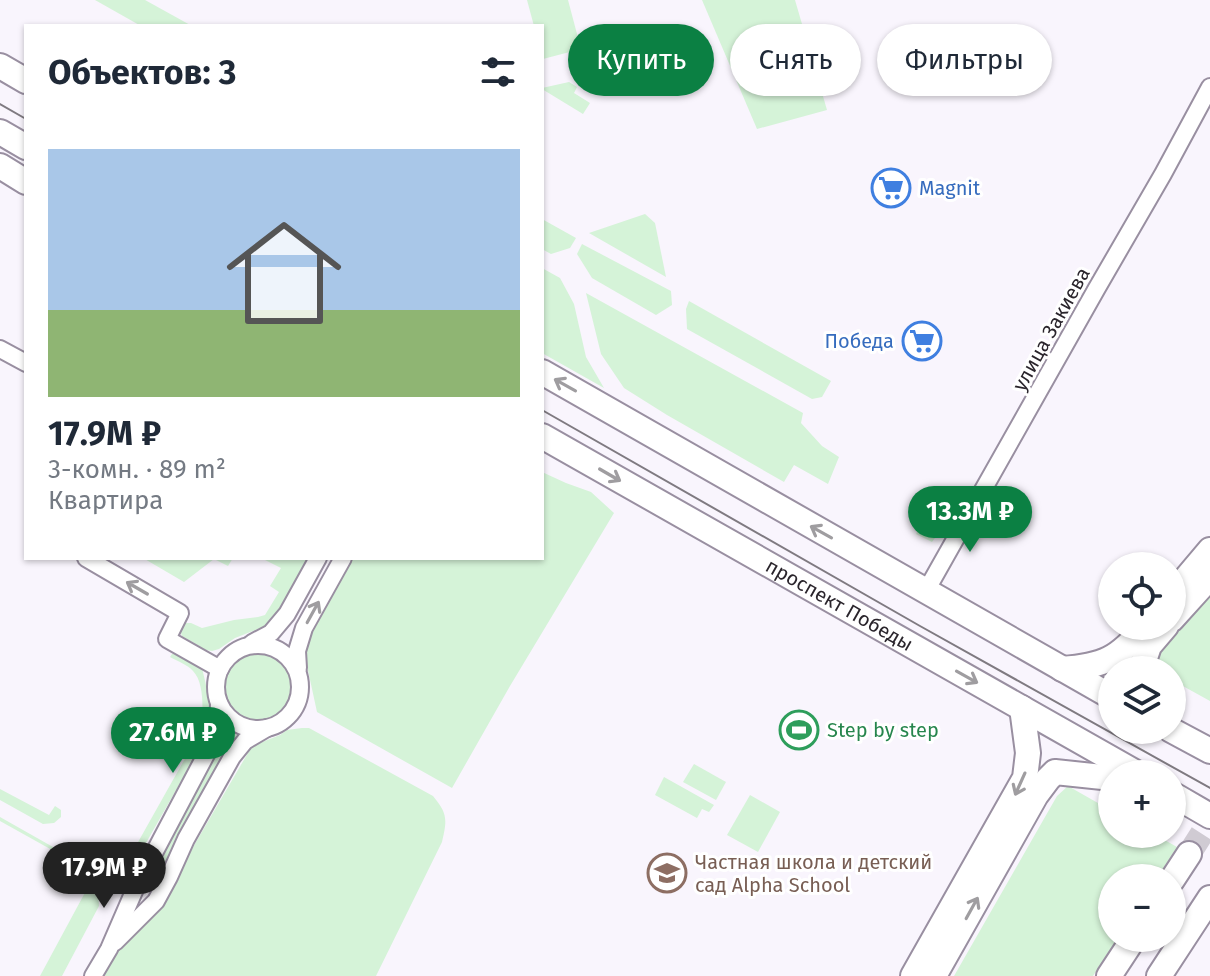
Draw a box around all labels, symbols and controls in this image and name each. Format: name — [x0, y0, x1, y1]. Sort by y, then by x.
chip: Купить — [568, 24, 714, 96]
chip: Снять — [730, 24, 861, 96]
chip: Фильтры — [877, 24, 1052, 96]
icon: filters — [476, 50, 520, 94]
text: Объектов: 3 — [48, 52, 236, 93]
supermarket icon: Magnit — [870, 167, 912, 209]
place label: Magnit — [919, 176, 981, 200]
icon: home — [212, 201, 356, 345]
street label: улица Закиева — [1007, 263, 1095, 395]
supermarket icon: Победа — [901, 320, 943, 362]
place label: Победа — [825, 329, 894, 353]
one-way arrow — [554, 377, 577, 393]
text: 17.9M ₽ — [48, 413, 161, 454]
text: 3-комн. · 89 m² — [48, 454, 226, 485]
one-way arrow — [598, 467, 621, 483]
text: Квартира — [48, 485, 163, 516]
pin: 13.3M ₽ — [896, 486, 1044, 554]
text: 13.3M ₽ — [926, 496, 1014, 527]
one-way arrow — [810, 524, 833, 540]
map controls — [1098, 552, 1186, 952]
button: locate — [1098, 552, 1186, 640]
street label: проспект Победы — [761, 553, 917, 656]
one-way arrow — [126, 580, 149, 596]
one-way arrow — [306, 600, 321, 624]
button: layers — [1098, 656, 1186, 744]
one-way arrow — [955, 670, 979, 685]
pin: 27.6M ₽ — [99, 707, 247, 775]
sports icon: Step by step — [778, 709, 820, 751]
text: 27.6M ₽ — [129, 717, 217, 748]
place label: Step by step — [827, 718, 939, 742]
button: + — [1098, 760, 1186, 848]
one-way arrow — [1012, 771, 1027, 796]
pin: 17.9M ₽ — [30, 842, 178, 910]
place label: Частная школа и детский сад Alpha School — [695, 850, 932, 897]
text: 17.9M ₽ — [61, 852, 147, 883]
school or university icon: Частная школа и детский сад Alpha School — [646, 852, 688, 894]
button: − — [1098, 864, 1186, 952]
one-way arrow — [964, 897, 980, 920]

